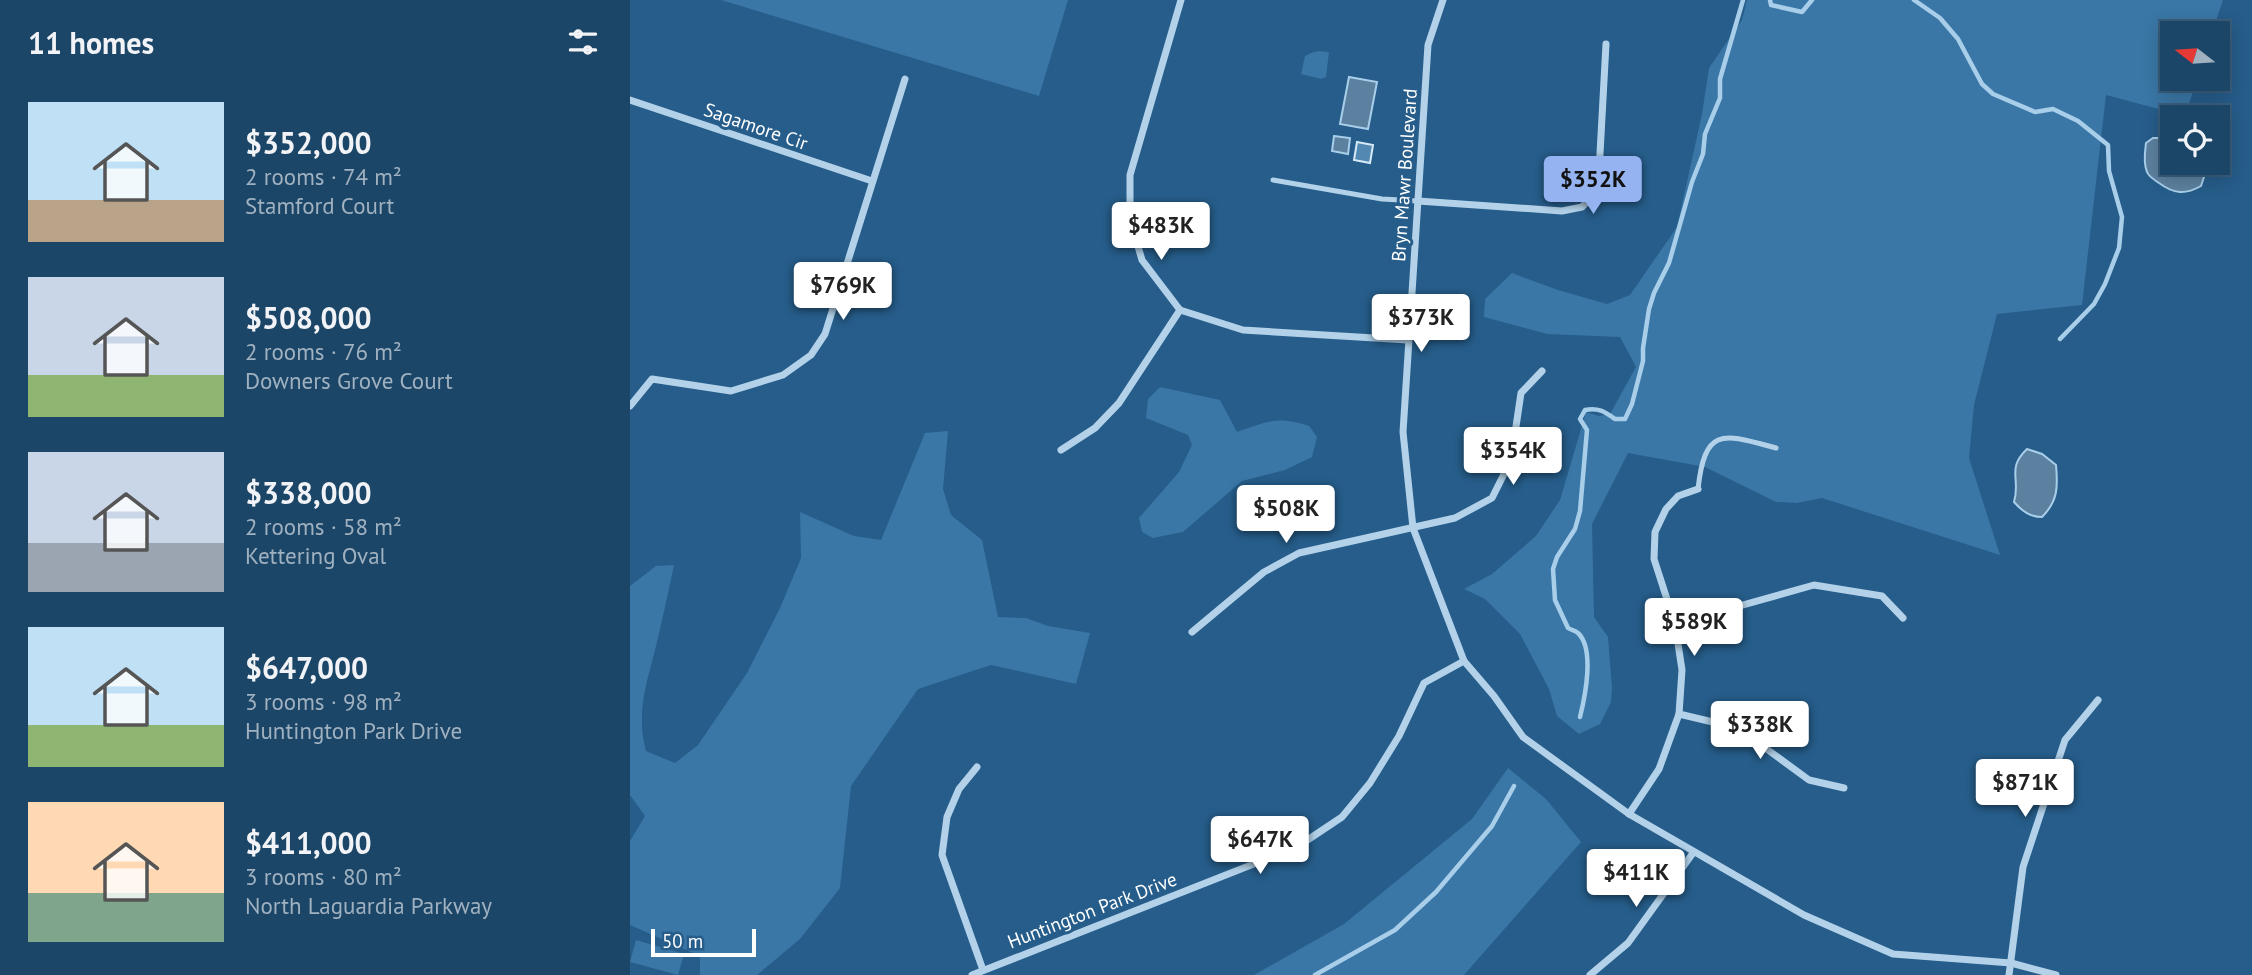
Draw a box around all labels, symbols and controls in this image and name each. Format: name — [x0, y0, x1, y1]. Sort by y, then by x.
north arrow — [2160, 21, 2230, 91]
map controls — [2160, 21, 2230, 175]
text: 11 homes — [28, 23, 154, 62]
icon: filters — [564, 23, 602, 61]
street label: Bryn Mawr Boulevard — [1386, 88, 1422, 262]
street label: Sagamore Cir — [701, 97, 812, 155]
button: locate — [2160, 105, 2230, 175]
text: $352,000 — [245, 123, 372, 162]
icon: home — [84, 130, 168, 214]
pin: $352K — [1544, 156, 1642, 216]
text: 2 rooms · 74 m² — [245, 162, 402, 191]
text: $352K — [1560, 164, 1626, 193]
text: Stamford Court — [245, 191, 394, 220]
pin: $483K — [1112, 202, 1210, 262]
text: $483K — [1128, 210, 1194, 239]
pin: $769K — [794, 262, 892, 322]
text: $769K — [810, 270, 876, 299]
pin: $373K — [1372, 294, 1470, 354]
text: $508,000 — [245, 298, 372, 337]
text: $373K — [1388, 302, 1454, 331]
icon: home — [84, 305, 168, 389]
text: 2 rooms · 76 m² — [245, 337, 402, 366]
text: Downers Grove Court — [245, 366, 453, 395]
pin: $354K — [1464, 428, 1562, 487]
text: $354K — [1480, 435, 1546, 464]
text: $338,000 — [245, 473, 372, 512]
icon: home — [84, 480, 168, 564]
pin: $508K — [1237, 486, 1335, 545]
text: $508K — [1253, 493, 1319, 522]
text: 2 rooms · 58 m² — [245, 512, 402, 541]
text: Kettering Oval — [245, 541, 386, 570]
pin: $589K — [1645, 598, 1743, 658]
text: $589K — [1661, 606, 1727, 635]
text: $647,000 — [245, 648, 368, 687]
icon: home — [84, 655, 168, 739]
text: 3 rooms · 98 m² — [245, 687, 402, 716]
pin: $338K — [1711, 702, 1809, 761]
text: $338K — [1727, 709, 1793, 738]
text: Huntington Park Drive — [245, 716, 462, 745]
pin: $871K — [1976, 760, 2074, 819]
text: $871K — [1992, 767, 2058, 796]
pin: $647K — [1211, 816, 1309, 876]
text: $411,000 — [245, 823, 372, 862]
text: $647K — [1227, 824, 1293, 853]
icon: home — [84, 830, 168, 914]
pin: $411K — [1587, 850, 1685, 909]
text: $411K — [1603, 857, 1669, 886]
text: 3 rooms · 80 m² — [245, 862, 402, 891]
street label: Huntington Park Drive — [1004, 867, 1180, 953]
text: North Laguardia Parkway — [245, 891, 492, 920]
scale bar — [651, 926, 756, 958]
text: 50 m — [662, 929, 703, 953]

